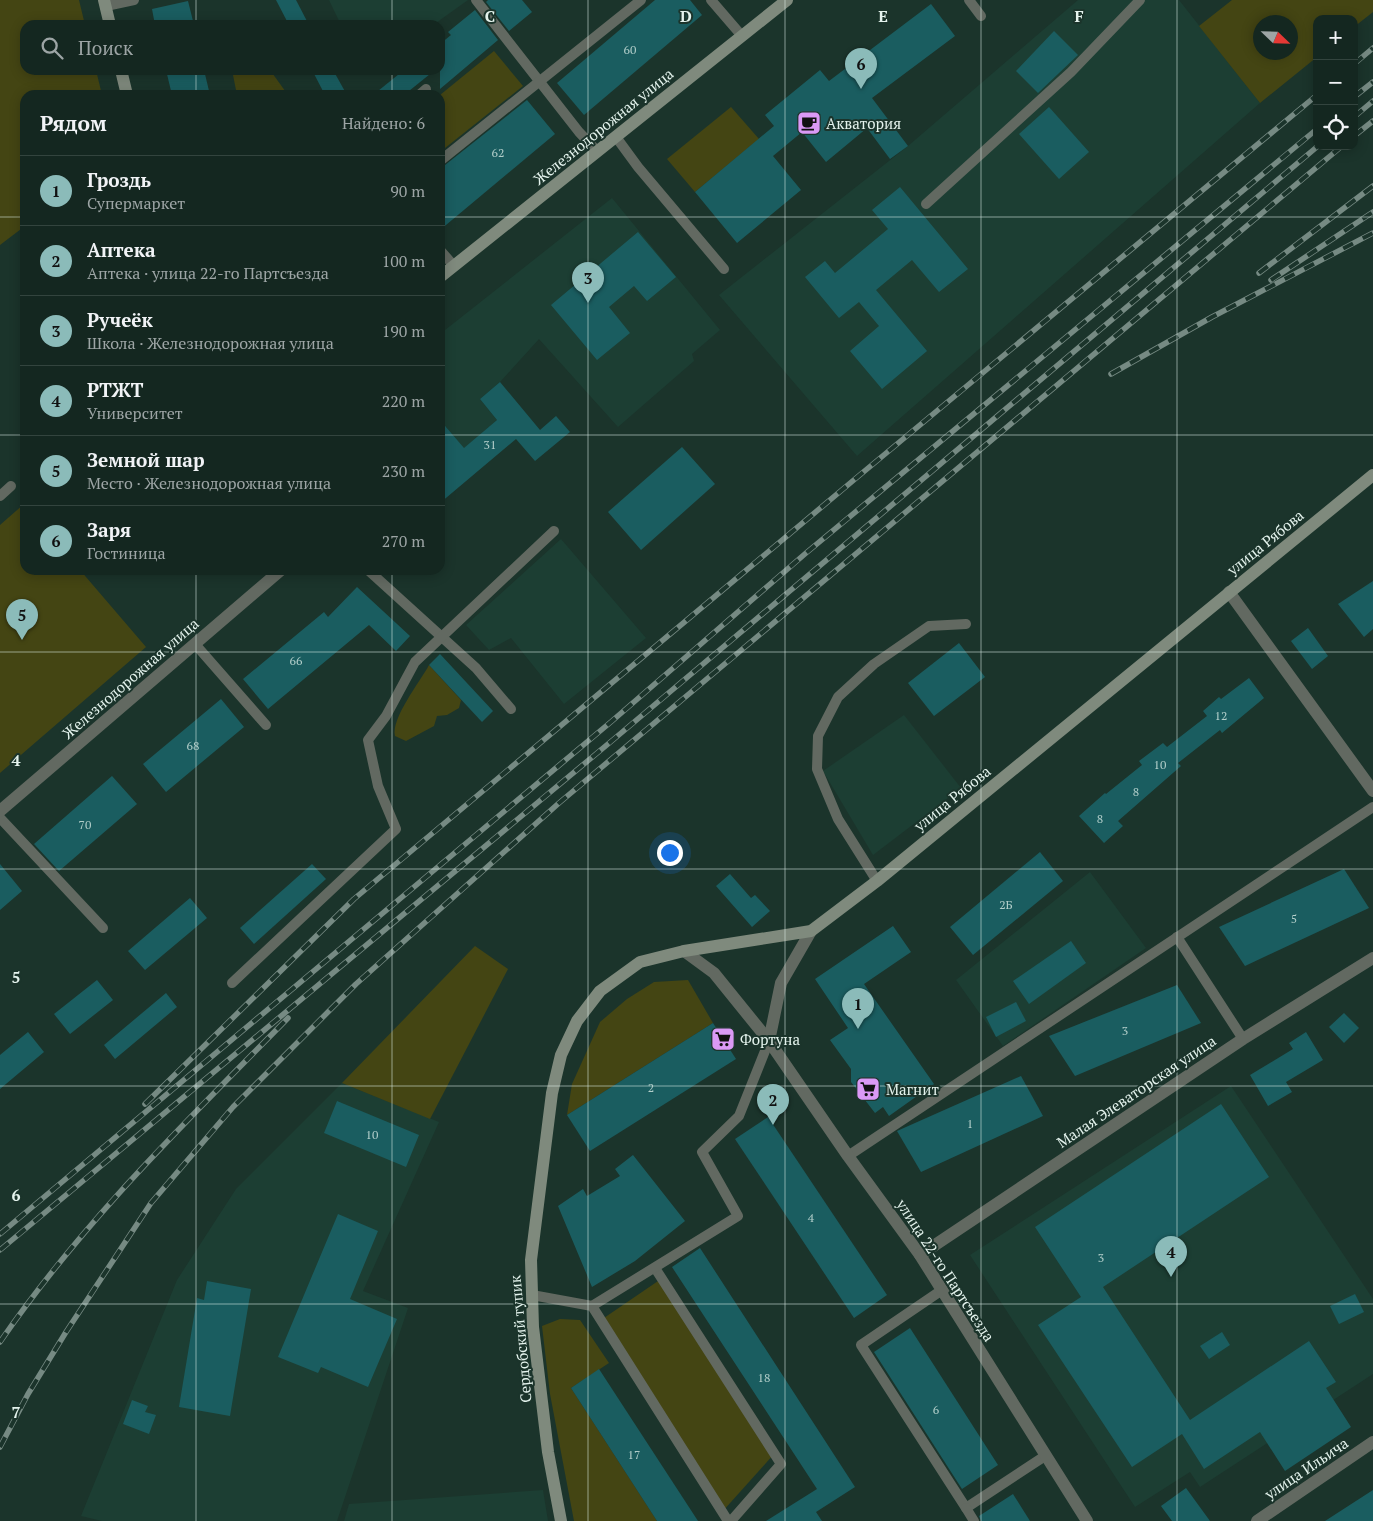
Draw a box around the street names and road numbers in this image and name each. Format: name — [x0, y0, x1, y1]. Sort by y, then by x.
street label: Железнодорожная улица — [529, 63, 678, 189]
street label: улица Рябова — [1222, 505, 1308, 580]
street label: Железнодорожная улица — [57, 613, 203, 743]
street label: улица Рябова — [909, 761, 995, 836]
street label: Малая Элеваторская улица — [1053, 1030, 1220, 1152]
street label: улица 22-го Партсъезда — [892, 1194, 1000, 1345]
street label: Сердобский тупик — [504, 1273, 536, 1404]
street label: улица Ильича — [1259, 1432, 1352, 1504]

